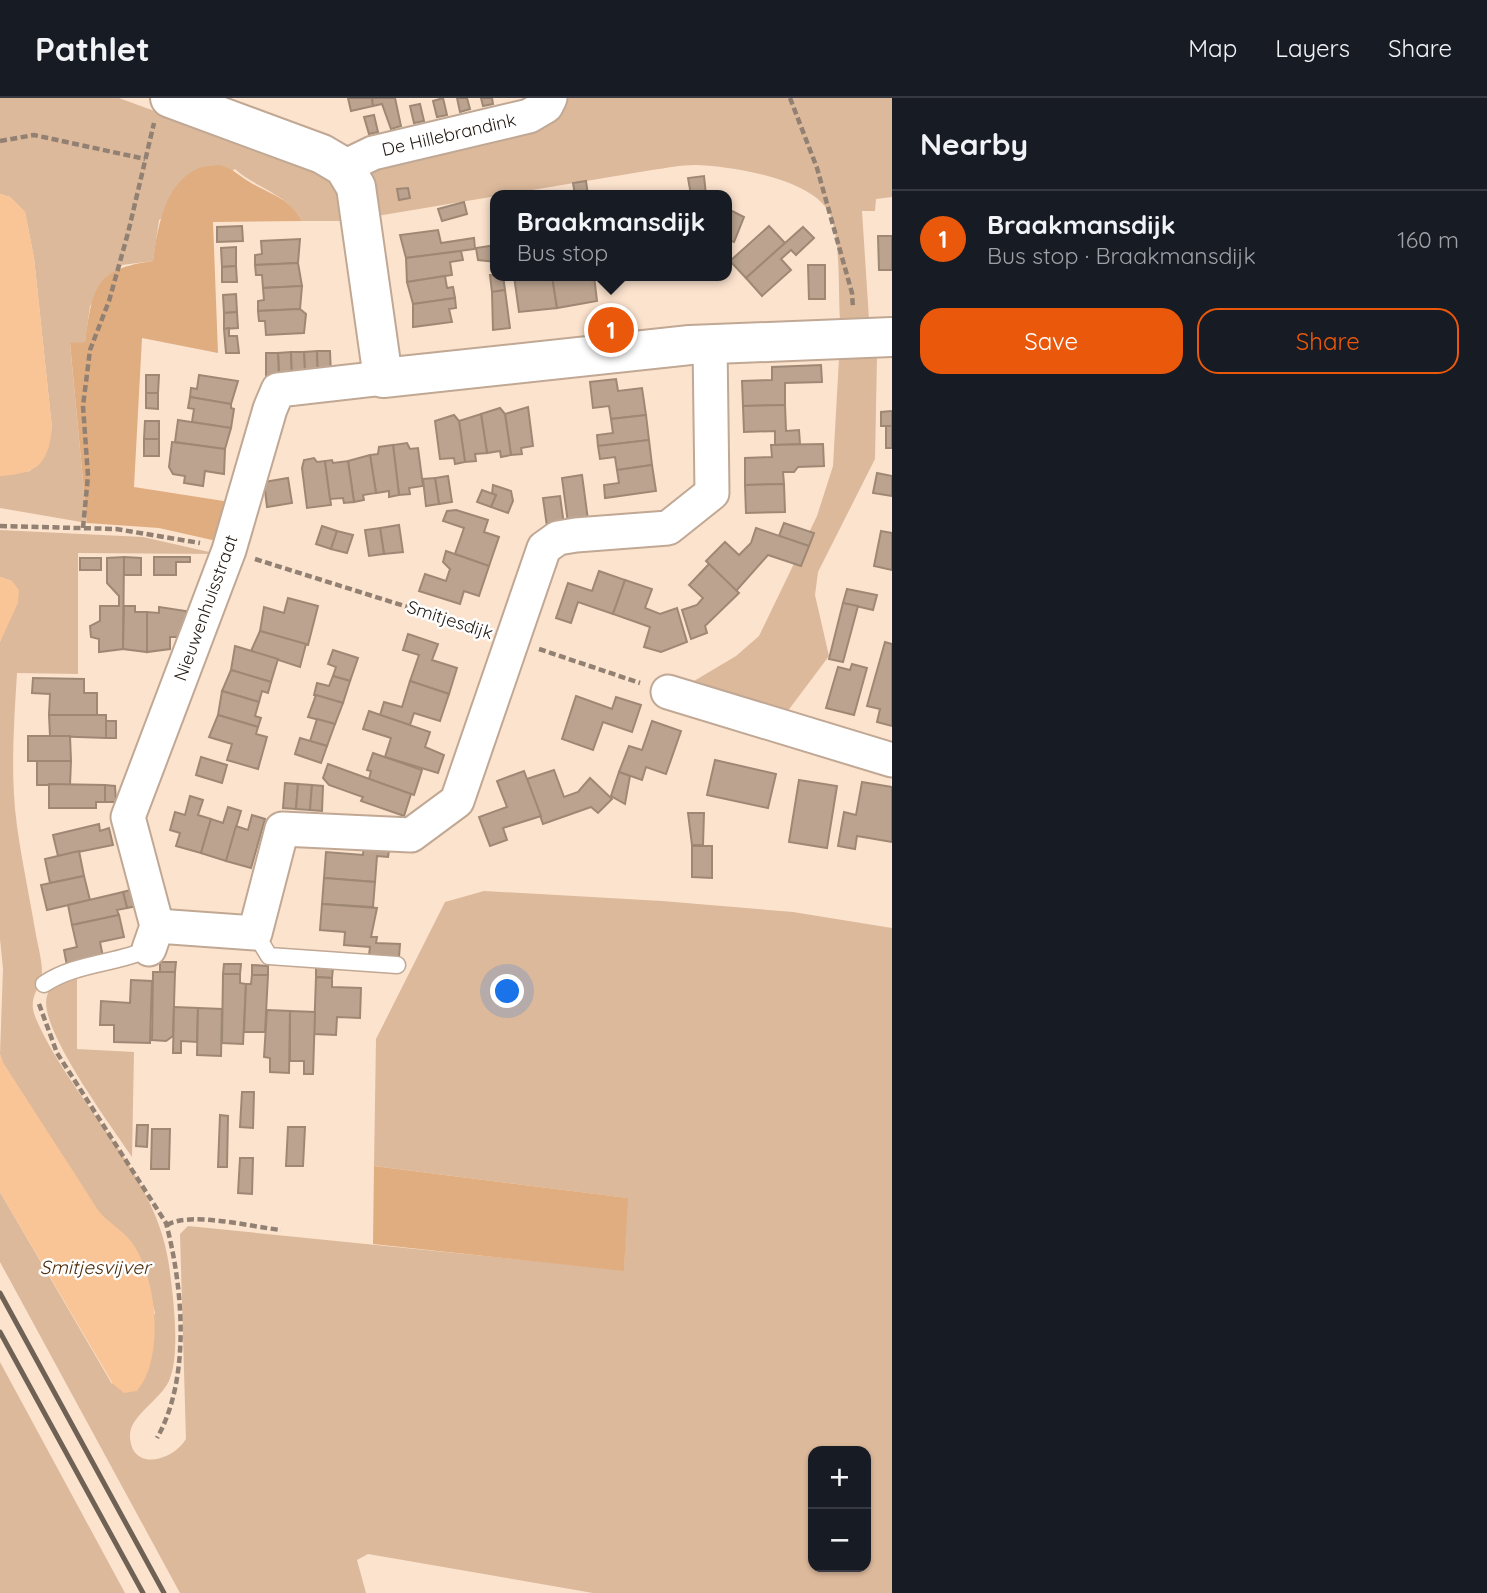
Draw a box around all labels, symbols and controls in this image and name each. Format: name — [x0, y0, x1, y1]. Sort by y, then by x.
text: Pathlet — [35, 28, 150, 69]
text: Map — [1188, 33, 1237, 63]
text: Layers — [1275, 33, 1350, 63]
text: Share — [1388, 33, 1452, 63]
street label: De Hillebrandink — [380, 108, 518, 161]
text: Nearby — [920, 125, 1028, 163]
popup — [490, 190, 732, 281]
text: Braakmansdijk — [517, 205, 705, 238]
text: Braakmansdijk — [987, 208, 1175, 241]
text: 1 — [939, 225, 947, 254]
text: 160 m — [1397, 225, 1459, 254]
text: Bus stop — [517, 238, 608, 267]
text: Bus stop · Braakmansdijk — [987, 241, 1256, 270]
pin: 1 — [588, 304, 634, 356]
button: Save — [920, 308, 1183, 374]
button: Share — [1197, 308, 1459, 374]
street label: Nieuwenhuisstraat — [168, 532, 243, 684]
street label: Smitjesdijk — [404, 595, 496, 644]
your location — [490, 974, 524, 1008]
water label: Smitjesvijver — [40, 1255, 153, 1279]
map controls — [808, 1446, 871, 1572]
button: + — [808, 1446, 871, 1509]
button: − — [808, 1509, 871, 1572]

